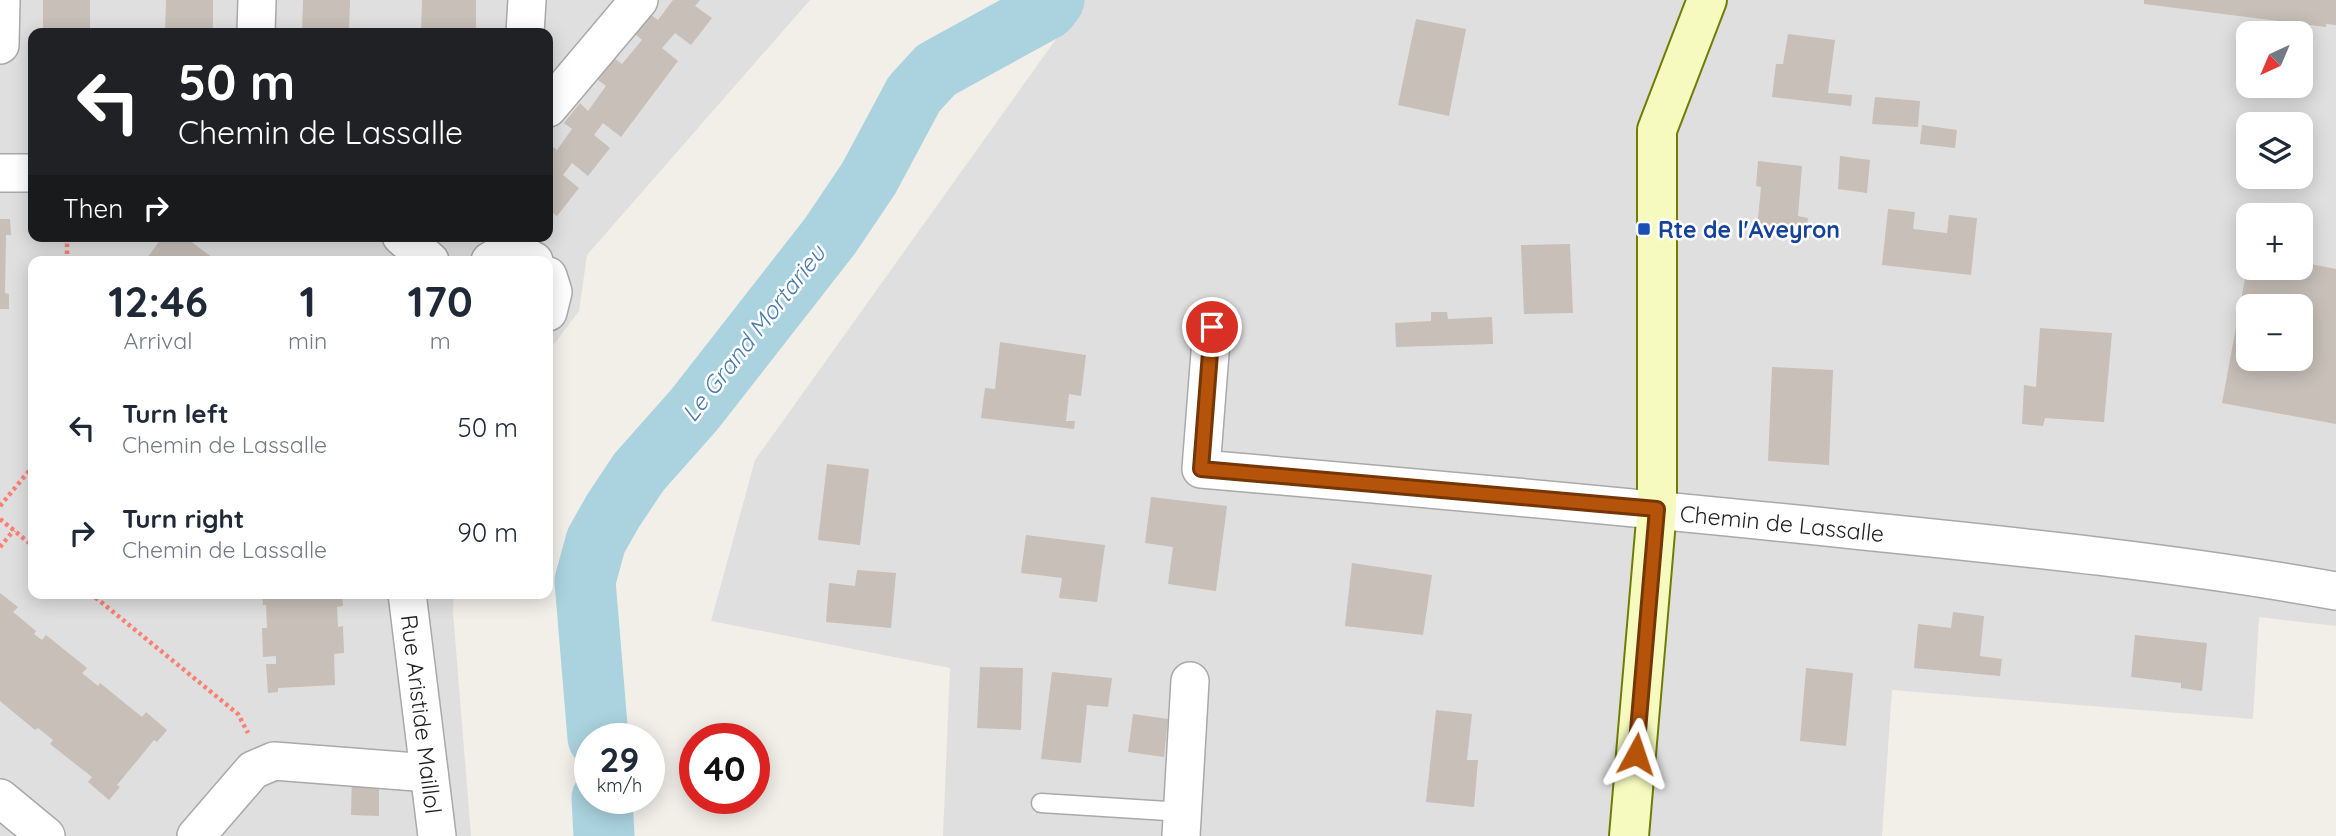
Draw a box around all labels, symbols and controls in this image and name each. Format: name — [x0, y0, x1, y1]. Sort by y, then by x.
north arrow — [2236, 21, 2314, 98]
map controls — [2236, 21, 2313, 371]
text: 50 m — [178, 51, 295, 112]
icon: left — [63, 56, 154, 147]
text: Chemin de Lassalle — [178, 112, 463, 152]
button: layers — [2236, 112, 2313, 189]
icon: right — [137, 189, 175, 227]
text: Then — [63, 192, 123, 225]
button: + — [2236, 203, 2313, 280]
place label: Rte de l'Aveyron — [1658, 215, 1840, 244]
marker: Rte de l'Aveyron — [1636, 221, 1652, 237]
water label: Le Grand Mortarieu — [675, 238, 832, 427]
text: 12:46 — [108, 275, 208, 328]
text: 1 — [300, 275, 316, 328]
text: 170 — [408, 275, 473, 328]
button: − — [2236, 294, 2313, 371]
pin — [1182, 297, 1242, 357]
icon: arrive — [1193, 308, 1231, 346]
text: Arrival — [124, 326, 192, 355]
text: min — [288, 326, 327, 355]
text: m — [430, 326, 451, 355]
text: Turn left — [122, 397, 229, 430]
icon: left — [63, 409, 101, 447]
text: 50 m — [458, 411, 518, 444]
text: Chemin de Lassalle — [122, 430, 327, 459]
street label: Chemin de Lassalle — [1679, 498, 1886, 547]
text: Turn right — [122, 502, 244, 535]
icon: right — [63, 514, 101, 552]
text: 90 m — [457, 516, 518, 549]
text: Chemin de Lassalle — [122, 535, 327, 564]
street label: Rue Aristide Maillol — [395, 613, 449, 815]
position arrow — [1599, 717, 1673, 791]
speed limit sign: 40 — [679, 723, 770, 814]
text: 29 — [600, 737, 639, 781]
text: km/h — [597, 774, 642, 797]

